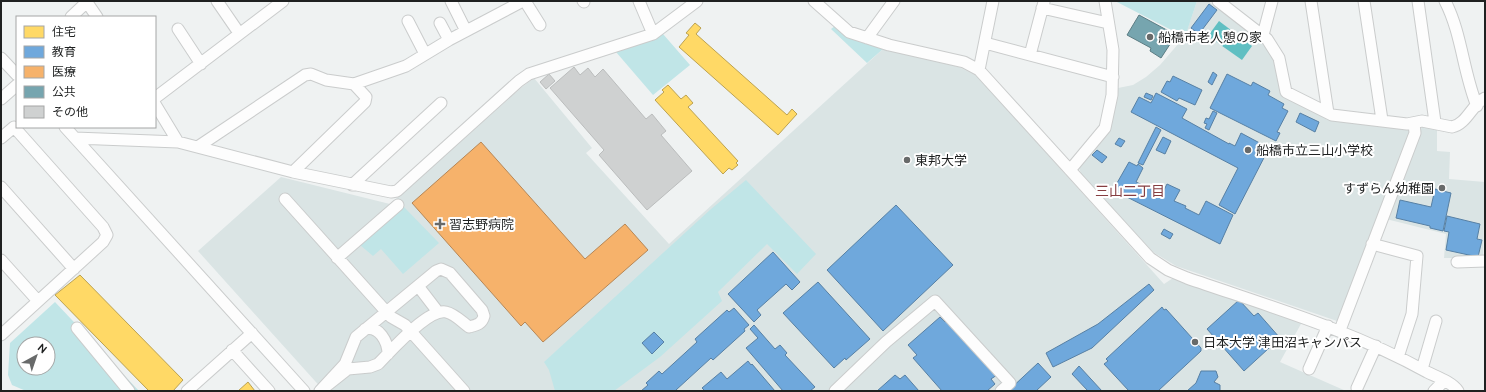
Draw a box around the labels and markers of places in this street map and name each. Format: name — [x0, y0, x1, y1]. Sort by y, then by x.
place label: 船橋市老人憩の家 — [1158, 30, 1262, 44]
marker: 船橋市老人憩の家 — [1145, 32, 1155, 42]
place label: 船橋市立三山小学校 — [1256, 143, 1373, 157]
marker: 船橋市立三山小学校 — [1243, 145, 1253, 155]
place label: 東邦大学 — [915, 153, 967, 167]
marker: 東邦大学 — [902, 155, 912, 165]
place label: すずらん幼稚園 — [1343, 181, 1434, 195]
marker: すずらん幼稚園 — [1437, 183, 1447, 193]
place label: 習志野病院 — [449, 217, 514, 231]
marker: 習志野病院 — [434, 218, 446, 230]
place label: 日本大学 津田沼キャンパス — [1203, 335, 1362, 349]
marker: 日本大学 津田沼キャンパス — [1190, 337, 1200, 347]

